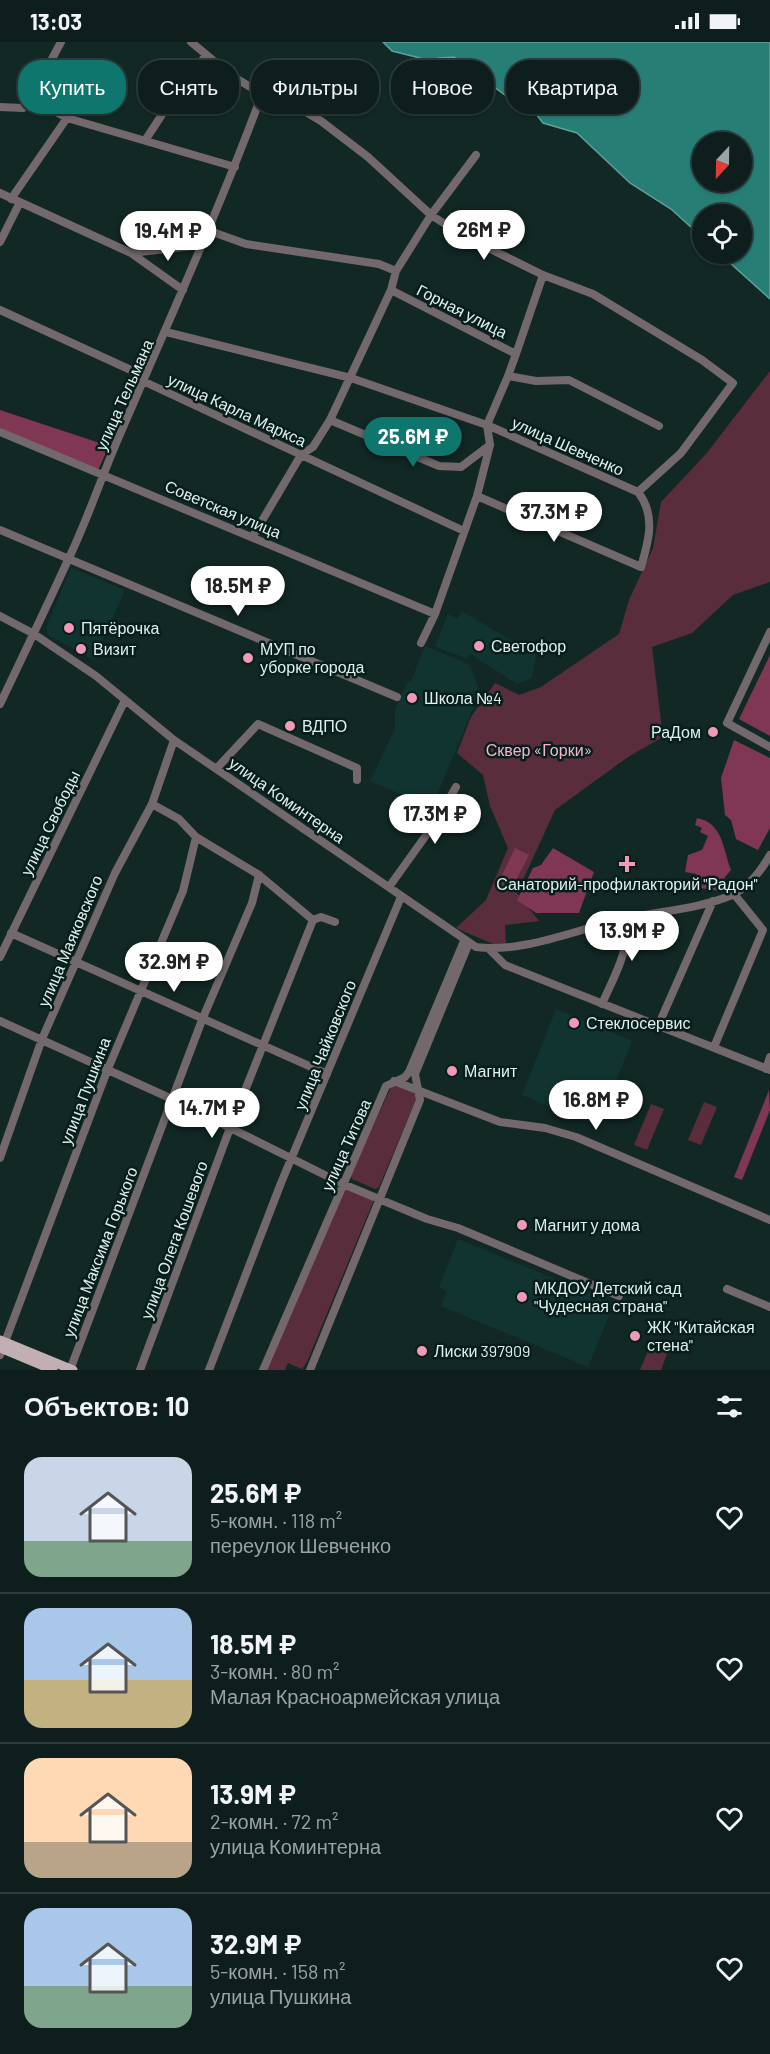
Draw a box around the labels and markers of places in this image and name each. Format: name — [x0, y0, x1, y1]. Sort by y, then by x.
pin: 26M ₽ — [442, 210, 526, 261]
pin: 19.4M ₽ — [113, 211, 223, 262]
pin: 25.6M ₽ — [358, 417, 468, 468]
pin: 37.3M ₽ — [499, 492, 609, 543]
pin: 18.5M ₽ — [183, 566, 293, 617]
place label: Пятёрочка — [81, 618, 160, 637]
marker: Пятёрочка — [62, 621, 76, 635]
place label: Светофор — [491, 636, 566, 655]
place label: Визит — [93, 639, 137, 658]
place label: МУП по уборке города — [260, 639, 365, 676]
marker: Светофор — [472, 639, 486, 653]
marker: Визит — [74, 642, 88, 656]
marker: МУП по уборке города — [241, 651, 255, 665]
place label: Школа №4 — [424, 688, 502, 707]
marker: Школа №4 — [405, 691, 419, 705]
place label: ВДПО — [302, 716, 347, 735]
marker: ВДПО — [283, 719, 297, 733]
place label: РаДом — [651, 722, 701, 741]
marker: РаДом — [706, 725, 720, 739]
pin: 17.3M ₽ — [380, 794, 490, 845]
marker: Санаторий-профилакторий "Радон" — [618, 855, 636, 873]
place label: Санаторий-профилакторий "Радон" — [496, 874, 758, 893]
pin: 13.9M ₽ — [577, 911, 687, 962]
pin: 32.9M ₽ — [119, 942, 229, 993]
place label: Стеклосервис — [586, 1013, 690, 1032]
marker: Стеклосервис — [567, 1016, 581, 1030]
place label: Магнит — [464, 1061, 518, 1080]
marker: Магнит — [445, 1064, 459, 1078]
pin: 16.8M ₽ — [541, 1080, 651, 1131]
pin: 14.7M ₽ — [157, 1088, 267, 1139]
place label: Магнит у дома — [534, 1215, 640, 1234]
marker: Магнит у дома — [515, 1218, 529, 1232]
place label: МКДОУ Детский сад "Чудесная страна" — [534, 1278, 682, 1315]
marker: МКДОУ Детский сад "Чудесная страна" — [515, 1290, 529, 1304]
place label: ЖК "Китайская стена" — [647, 1317, 755, 1354]
marker: ЖК "Китайская стена" — [628, 1329, 642, 1343]
place label: Лиски 397909 — [434, 1341, 530, 1360]
marker: Лиски 397909 — [415, 1344, 429, 1358]

